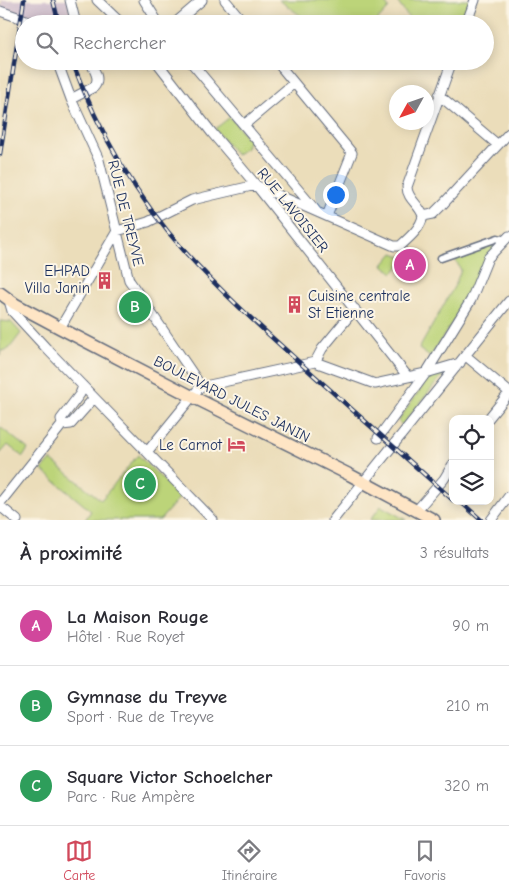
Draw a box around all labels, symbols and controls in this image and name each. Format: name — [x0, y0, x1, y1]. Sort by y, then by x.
search box — [15, 15, 494, 70]
icon: search — [33, 29, 61, 57]
text: Rechercher — [73, 32, 166, 54]
north arrow — [389, 85, 434, 130]
street label: RUE DE TREYVE — [104, 158, 148, 268]
street label: RUE LAVOISIER — [253, 164, 333, 256]
your location — [323, 182, 349, 208]
pin: A — [394, 246, 426, 284]
place label: EHPAD Villa Janin — [25, 262, 90, 297]
building icon: EHPAD Villa Janin — [94, 270, 114, 290]
place label: Cuisine centrale St Etienne — [308, 287, 411, 322]
pin: B — [119, 288, 151, 326]
building icon: Cuisine centrale St Etienne — [284, 295, 304, 315]
street label: BOULEVARD JULES JANIN — [151, 352, 313, 446]
map controls — [449, 415, 494, 505]
button: locate — [449, 415, 494, 460]
hotel icon: Le Carnot — [226, 435, 246, 455]
place label: Le Carnot — [159, 436, 223, 454]
button: layers — [449, 460, 494, 505]
pin: C — [124, 465, 156, 503]
text: À proximité — [20, 541, 122, 565]
text: 3 résultats — [420, 544, 489, 562]
text: La Maison Rouge — [67, 606, 208, 628]
text: A — [32, 617, 40, 635]
text: 90 m — [452, 617, 489, 635]
text: Hôtel · Rue Royet — [67, 628, 184, 646]
text: Gymnase du Treyve — [67, 686, 227, 708]
text: B — [31, 697, 41, 715]
text: 210 m — [446, 697, 489, 715]
text: Sport · Rue de Treyve — [67, 708, 214, 726]
text: Square Victor Schoelcher — [67, 766, 272, 788]
text: C — [31, 777, 41, 795]
text: 320 m — [444, 777, 489, 795]
text: Parc · Rue Ampère — [67, 788, 195, 806]
tab: Carte — [63, 837, 95, 884]
tab: Itinéraire — [222, 837, 277, 884]
tab: Favoris — [404, 837, 446, 884]

